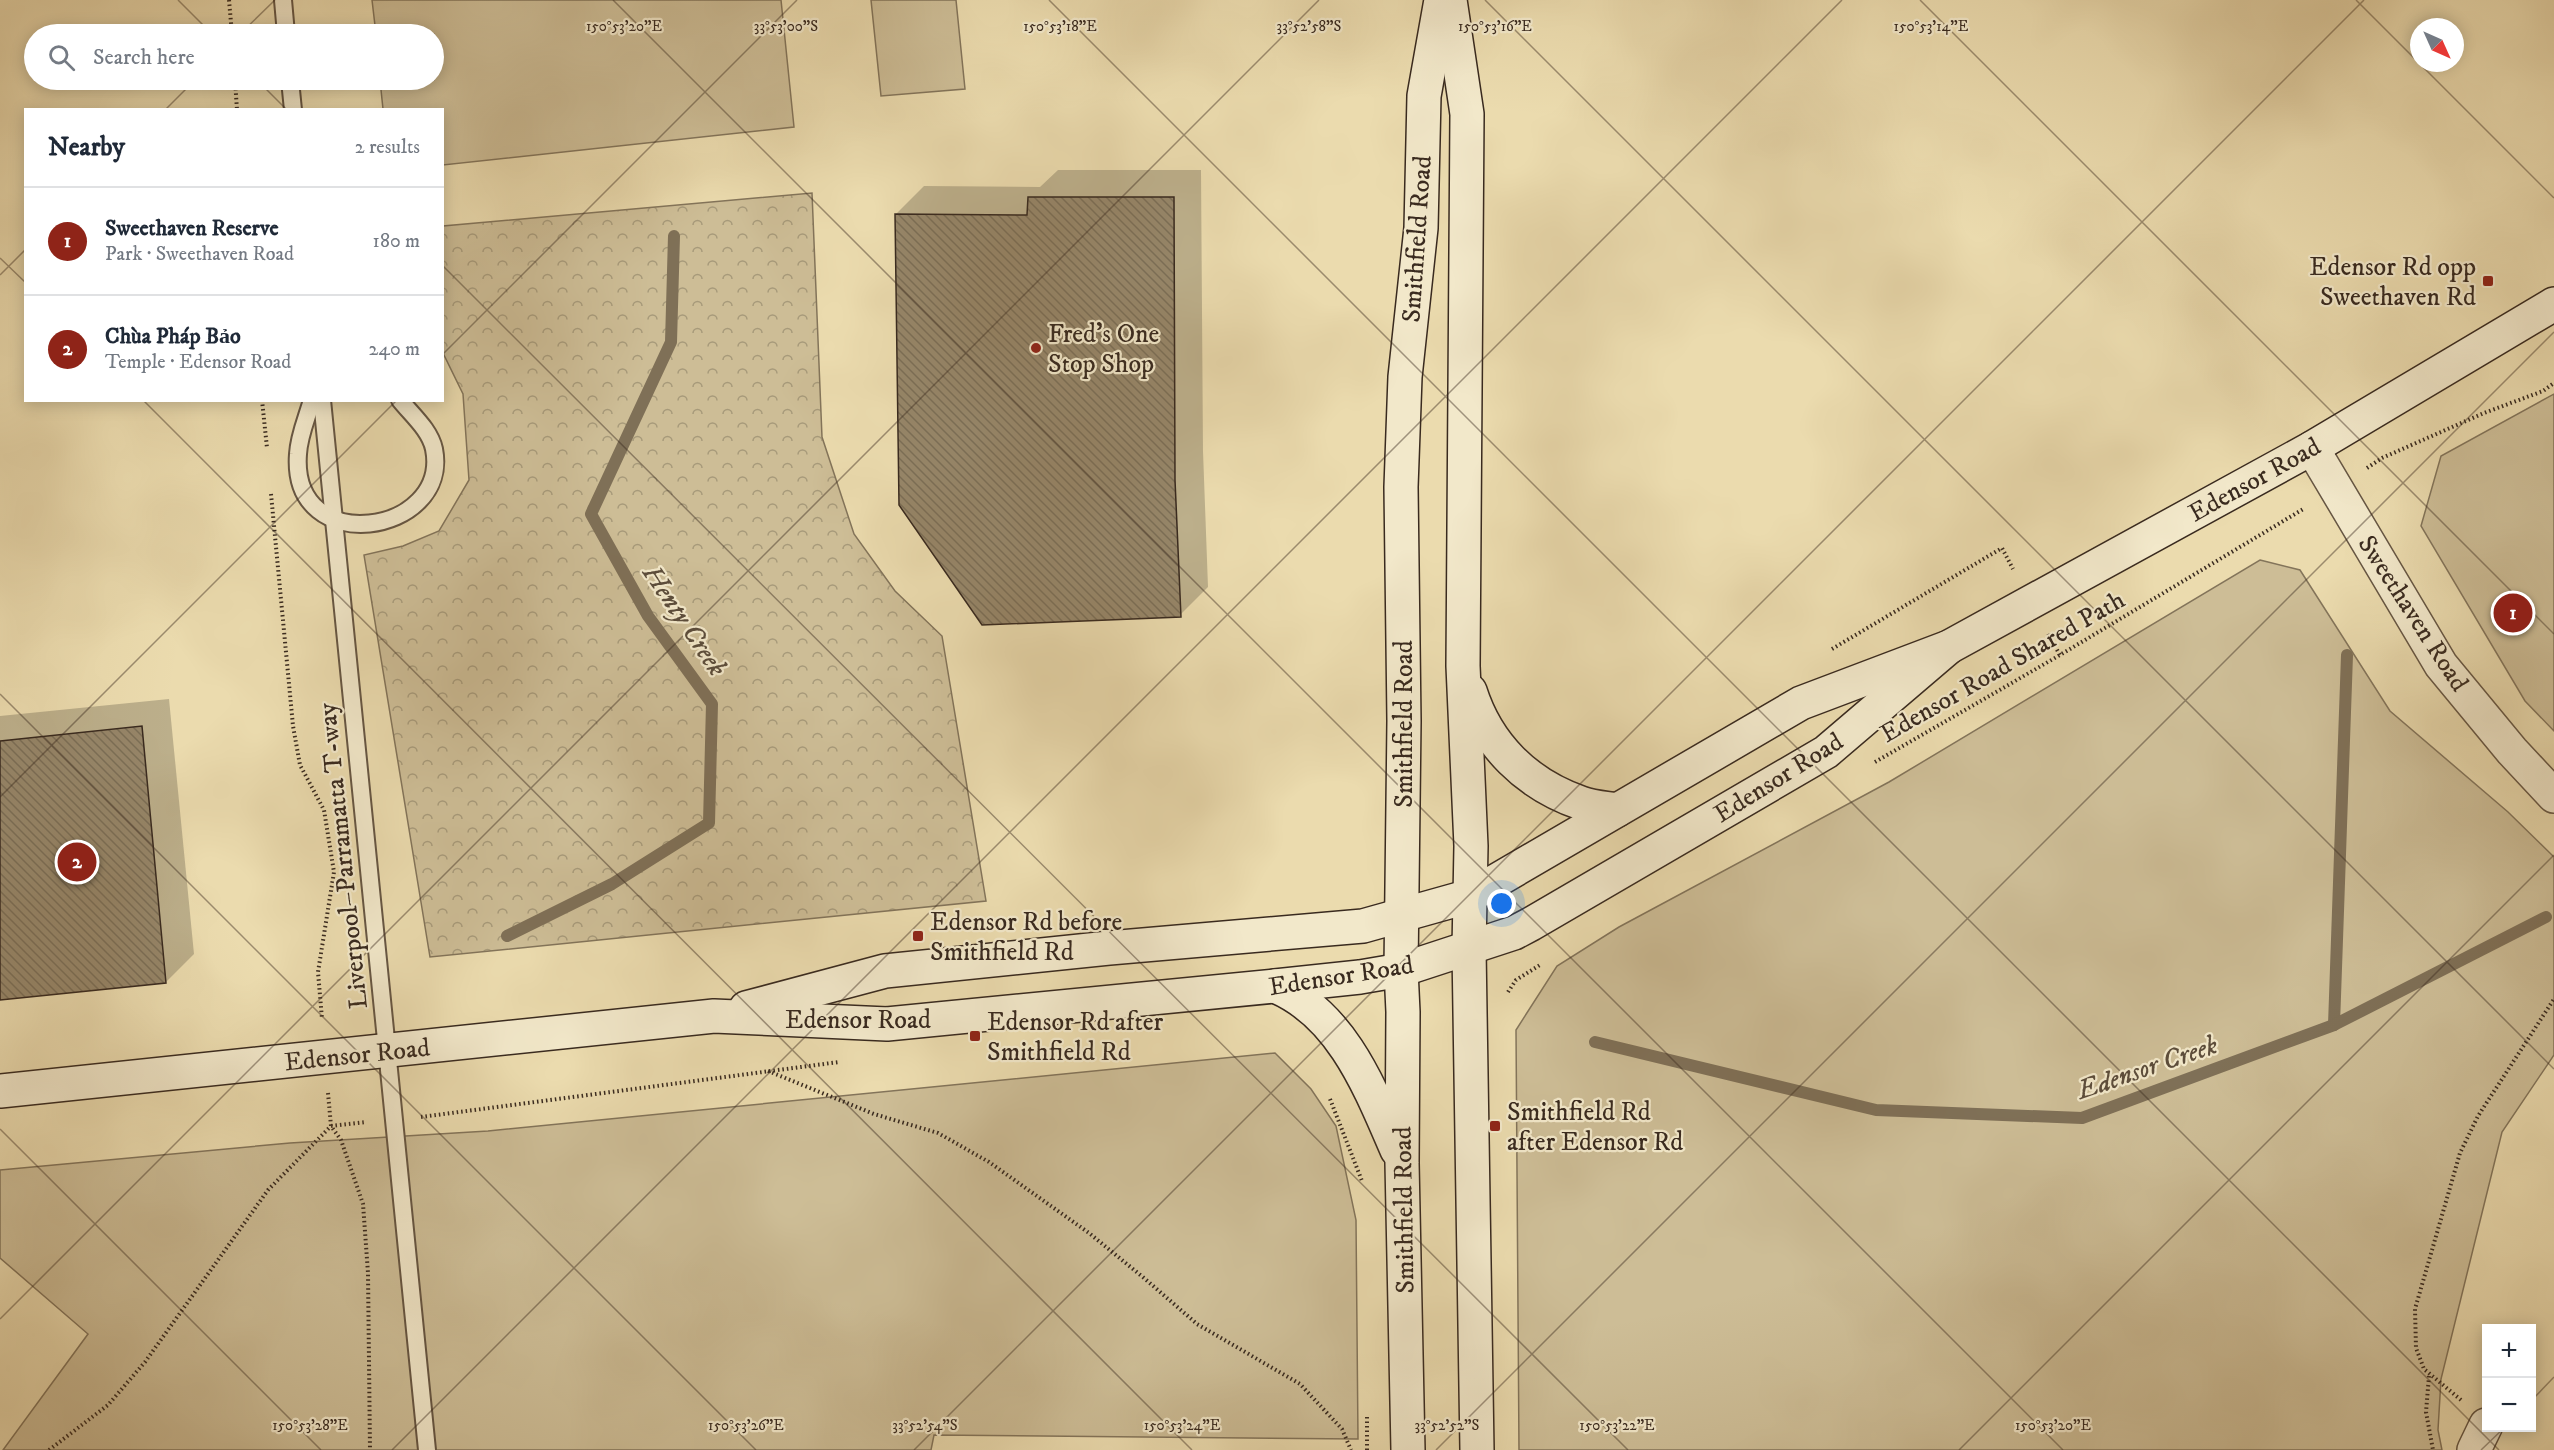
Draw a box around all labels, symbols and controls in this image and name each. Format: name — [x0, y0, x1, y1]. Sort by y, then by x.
text: 150°53'20"E — [586, 17, 662, 36]
text: 33°53'00"S — [754, 17, 818, 36]
text: 150°53'18"E — [1023, 17, 1097, 36]
text: 33°52'58"S — [1277, 17, 1342, 36]
text: 150°53'16"E — [1458, 17, 1532, 36]
text: 150°53'14"E — [1894, 17, 1969, 36]
north arrow — [2410, 18, 2464, 72]
search box — [24, 24, 444, 90]
icon: search — [45, 41, 78, 74]
text: Search here — [93, 44, 195, 71]
text: Nearby — [48, 131, 125, 164]
text: 2 results — [355, 135, 420, 160]
street label: Smithfield Road — [1395, 154, 1440, 324]
text: Sweethaven Reserve — [105, 215, 279, 242]
text: 1 — [64, 229, 71, 254]
text: 180 m — [373, 229, 420, 254]
text: Park · Sweethaven Road — [105, 242, 294, 267]
place label: Edensor Rd opp Sweethaven Rd — [2309, 251, 2476, 314]
marker: Edensor Rd opp Sweethaven Rd — [2481, 274, 2495, 288]
place label: Fred's One Stop Shop — [1048, 318, 1159, 381]
text: Chùa Pháp Bảo — [105, 323, 241, 350]
text: 2 — [63, 337, 72, 362]
text: 240 m — [369, 337, 420, 362]
marker: Fred's One Stop Shop — [1029, 341, 1043, 355]
text: Temple · Edensor Road — [105, 350, 291, 375]
street label: Edensor Road — [2183, 430, 2327, 530]
street label: Sweethaven Road — [2350, 530, 2476, 698]
water label: Henty Creek — [634, 557, 734, 683]
street label: Edensor Road Shared Path — [1875, 584, 2131, 751]
pin: 1 — [2494, 590, 2532, 636]
street label: Smithfield Road — [1388, 640, 1421, 808]
street label: Liverpool–Parramatta T-way — [311, 701, 376, 1010]
street label: Edensor Road — [1708, 726, 1849, 831]
pin: 2 — [58, 840, 97, 884]
your location — [1487, 889, 1516, 918]
place label: Edensor Rd before Smithfield Rd — [930, 906, 1122, 969]
marker: Edensor Rd before Smithfield Rd — [911, 929, 925, 943]
street label: Edensor Road — [1267, 949, 1416, 1004]
street label: Edensor Road — [785, 1004, 931, 1037]
place label: Edensor Rd after Smithfield Rd — [987, 1006, 1163, 1069]
water label: Edensor Creek — [2071, 1028, 2223, 1108]
marker: Edensor Rd after Smithfield Rd — [968, 1029, 982, 1043]
street label: Edensor Road — [283, 1031, 432, 1080]
place label: Smithfield Rd after Edensor Rd — [1507, 1096, 1683, 1159]
marker: Smithfield Rd after Edensor Rd — [1488, 1119, 1502, 1133]
street label: Smithfield Road — [1387, 1126, 1422, 1294]
map controls — [2482, 1324, 2536, 1432]
button: + — [2482, 1324, 2536, 1378]
button: − — [2482, 1378, 2536, 1432]
text: 150°53'28"E — [272, 1416, 348, 1435]
text: 150°53'26"E — [708, 1416, 784, 1435]
text: 33°52'54"S — [892, 1416, 958, 1435]
text: 150°53'24"E — [1144, 1416, 1221, 1435]
text: 33°52'52"S — [1415, 1416, 1480, 1435]
text: 150°53'22"E — [1579, 1416, 1655, 1435]
text: 150°53'20"E — [2015, 1416, 2091, 1435]

